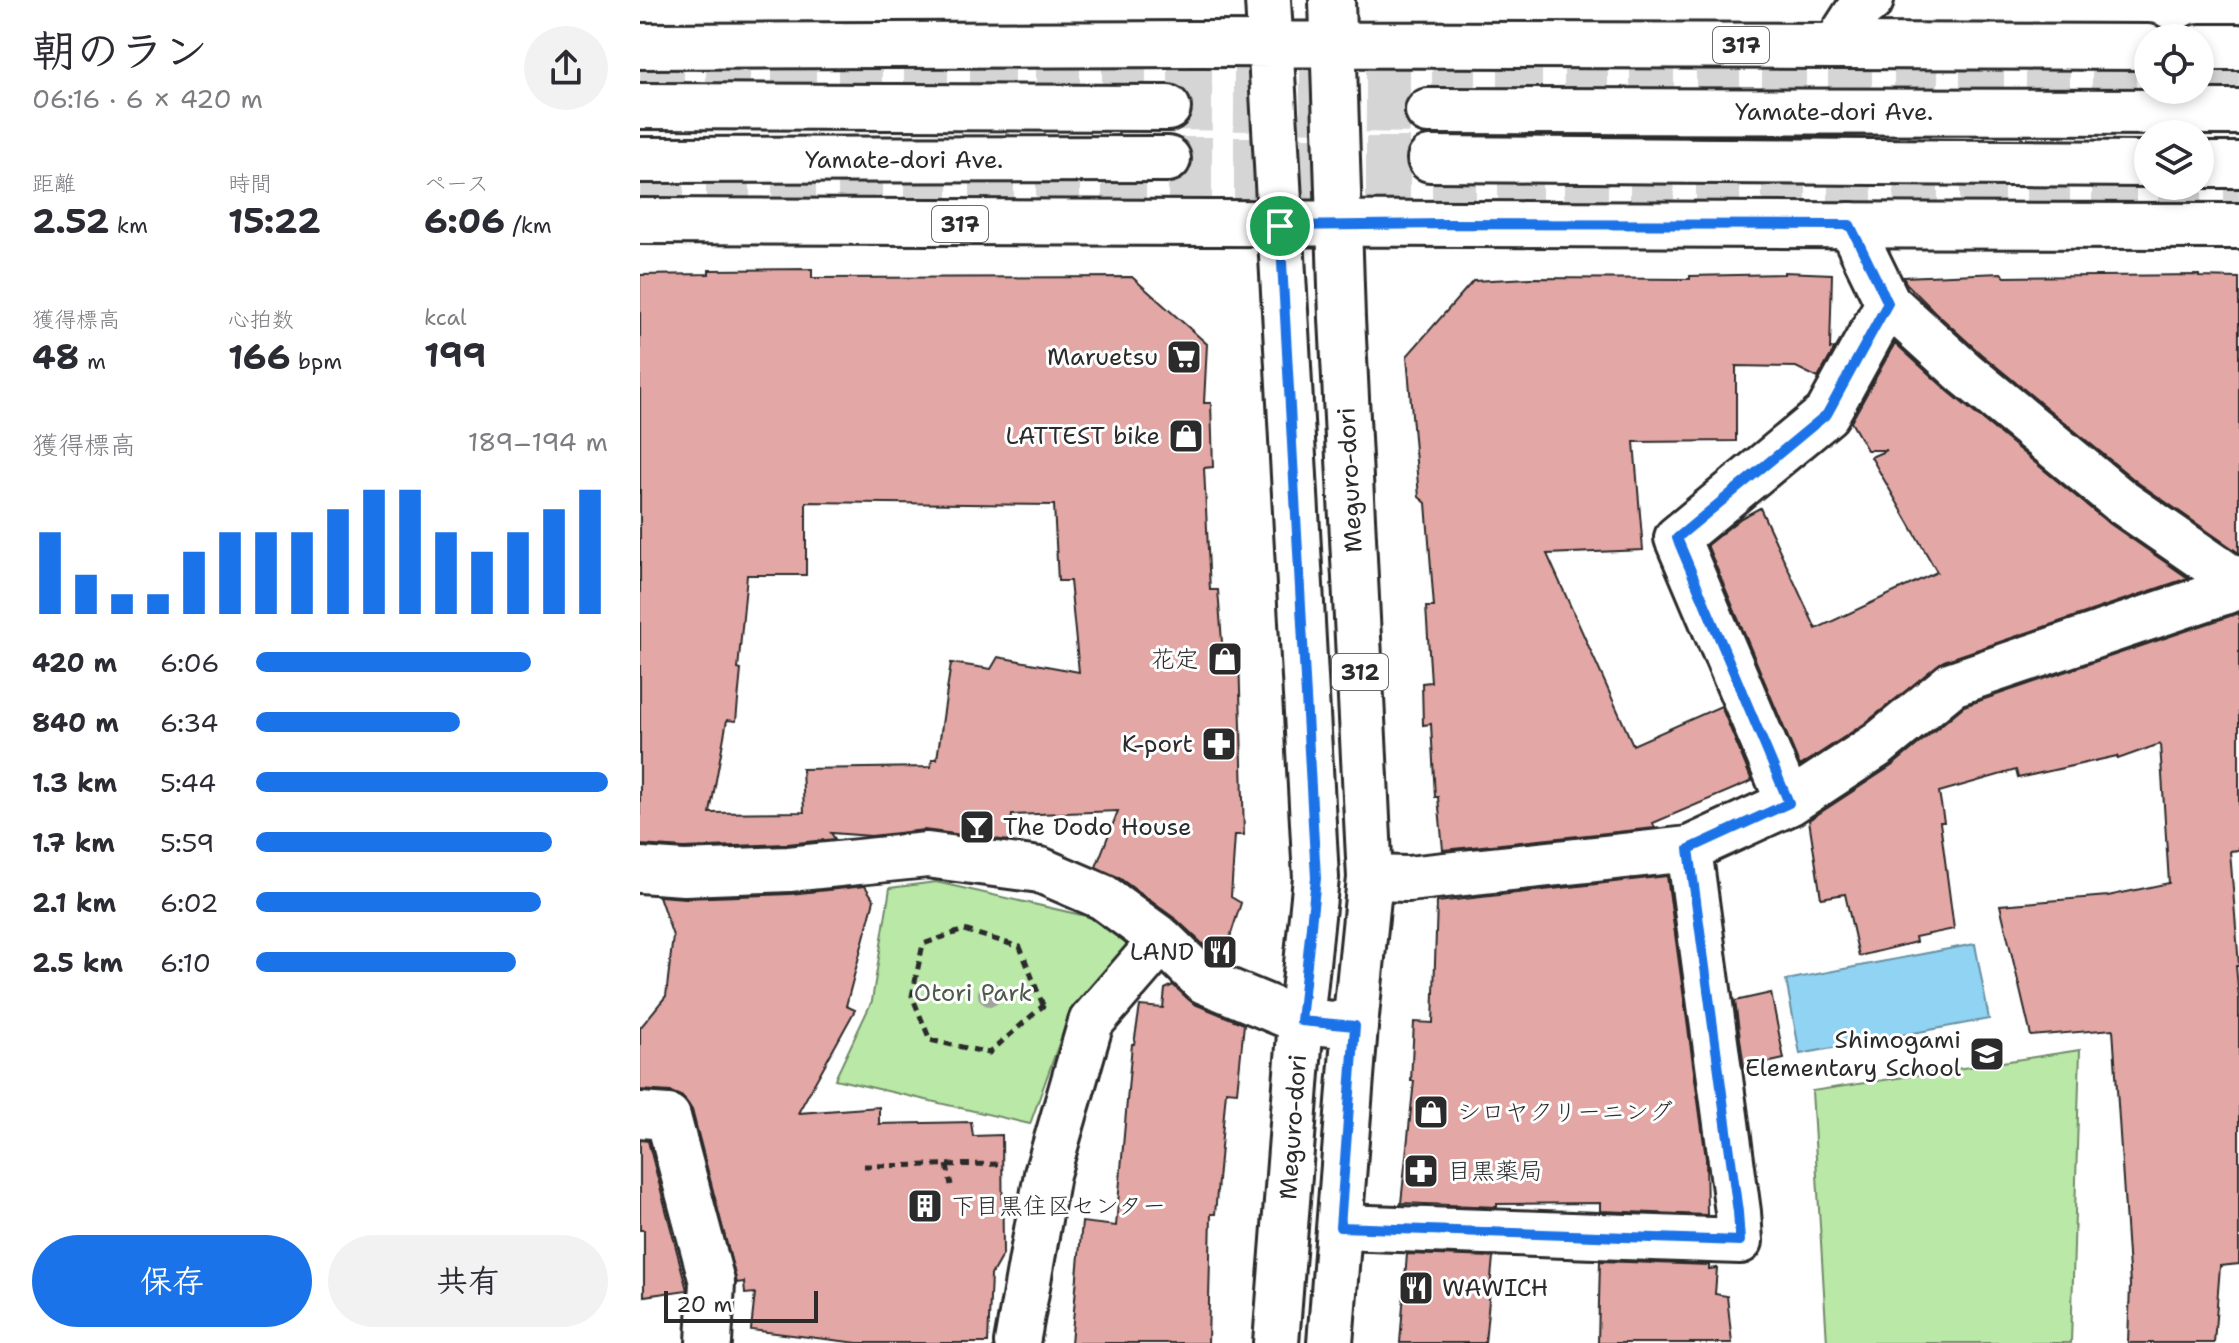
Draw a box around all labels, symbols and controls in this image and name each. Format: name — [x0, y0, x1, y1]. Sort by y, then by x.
text: 朝のラン — [32, 21, 208, 80]
map controls — [2134, 24, 2214, 200]
button: locate — [2134, 24, 2214, 104]
button: share — [524, 26, 608, 110]
road number: 317 — [1713, 27, 1769, 63]
text: 06:16 · 6 × 420 m — [32, 81, 263, 116]
street label: Yamate-dori Ave. — [1735, 96, 1933, 128]
button: layers — [2134, 120, 2214, 200]
street label: Yamate-dori Ave. — [805, 144, 1003, 176]
text: 距離 — [32, 169, 76, 198]
text: 時間 — [228, 169, 272, 198]
text: ペース — [424, 169, 489, 198]
pin — [1246, 192, 1314, 260]
text: 2.52 — [32, 198, 109, 244]
text: 15:22 — [228, 198, 321, 244]
text: 6:06 — [424, 198, 505, 244]
icon: arrive — [1258, 204, 1302, 248]
road number: 317 — [932, 206, 988, 242]
text: km — [109, 211, 148, 240]
text: /km — [505, 211, 552, 240]
text: kcal — [424, 303, 467, 332]
text: 獲得標高 — [32, 305, 120, 334]
text: 心拍数 — [228, 305, 294, 334]
text: 199 — [424, 332, 486, 378]
text: 48 — [32, 334, 79, 380]
text: 166 — [228, 334, 291, 380]
supermarket icon: Maruetsu — [1165, 338, 1203, 376]
place label: Maruetsu — [1047, 341, 1158, 373]
text: m — [79, 347, 106, 376]
text: bpm — [291, 347, 342, 376]
street label: Meguro-dori — [1330, 406, 1370, 554]
shop icon: LATTEST bike — [1167, 417, 1205, 455]
place label: LATTEST bike — [1005, 420, 1160, 452]
text: 189–194 m — [468, 424, 608, 459]
text: 獲得標高 — [32, 427, 136, 462]
shop icon: 花定 — [1206, 640, 1244, 678]
place label: 花定 — [1151, 643, 1199, 675]
text: 420 m — [32, 645, 117, 680]
text: 6:06 — [160, 645, 219, 680]
road number: 312 — [1332, 654, 1388, 690]
text: 840 m — [32, 705, 119, 740]
text: 6:34 — [160, 705, 218, 740]
pharmacy icon: K-port — [1200, 725, 1238, 763]
place label: K-port — [1122, 728, 1193, 760]
text: 1.3 km — [32, 765, 117, 800]
text: 5:44 — [160, 765, 216, 800]
bar icon: The Dodo House — [958, 808, 996, 846]
place label: The Dodo House — [1003, 811, 1192, 843]
text: 1.7 km — [32, 825, 115, 860]
text: 5:59 — [160, 825, 214, 860]
text: 2.1 km — [32, 885, 116, 920]
text: 6:02 — [160, 885, 218, 920]
restaurant icon: LAND — [1201, 933, 1239, 971]
place label: LAND — [1130, 936, 1194, 968]
text: 2.5 km — [32, 945, 123, 980]
text: 6:10 — [160, 945, 211, 980]
park label: Otori Park — [914, 977, 1032, 1009]
place label: Shimogami Elementary School — [1745, 1024, 1962, 1084]
school or university icon: Shimogami Elementary School — [1968, 1035, 2006, 1073]
street label: Meguro-dori — [1272, 1053, 1314, 1201]
shop icon: シロヤクリーニング — [1412, 1093, 1450, 1131]
place label: シロヤクリーニング — [1457, 1096, 1673, 1128]
pharmacy icon: 目黒薬局 — [1402, 1152, 1440, 1190]
place label: 目黒薬局 — [1447, 1155, 1543, 1187]
building icon: 下目黒住区センター — [906, 1187, 944, 1225]
place label: 下目黒住区センター — [951, 1190, 1166, 1222]
button: 保存 — [32, 1235, 312, 1327]
button: 共有 — [328, 1235, 608, 1327]
restaurant icon: WAWICH — [1397, 1269, 1435, 1307]
place label: WAWICH — [1442, 1272, 1548, 1304]
scale bar — [664, 1287, 818, 1323]
text: 20 m — [676, 1290, 733, 1319]

